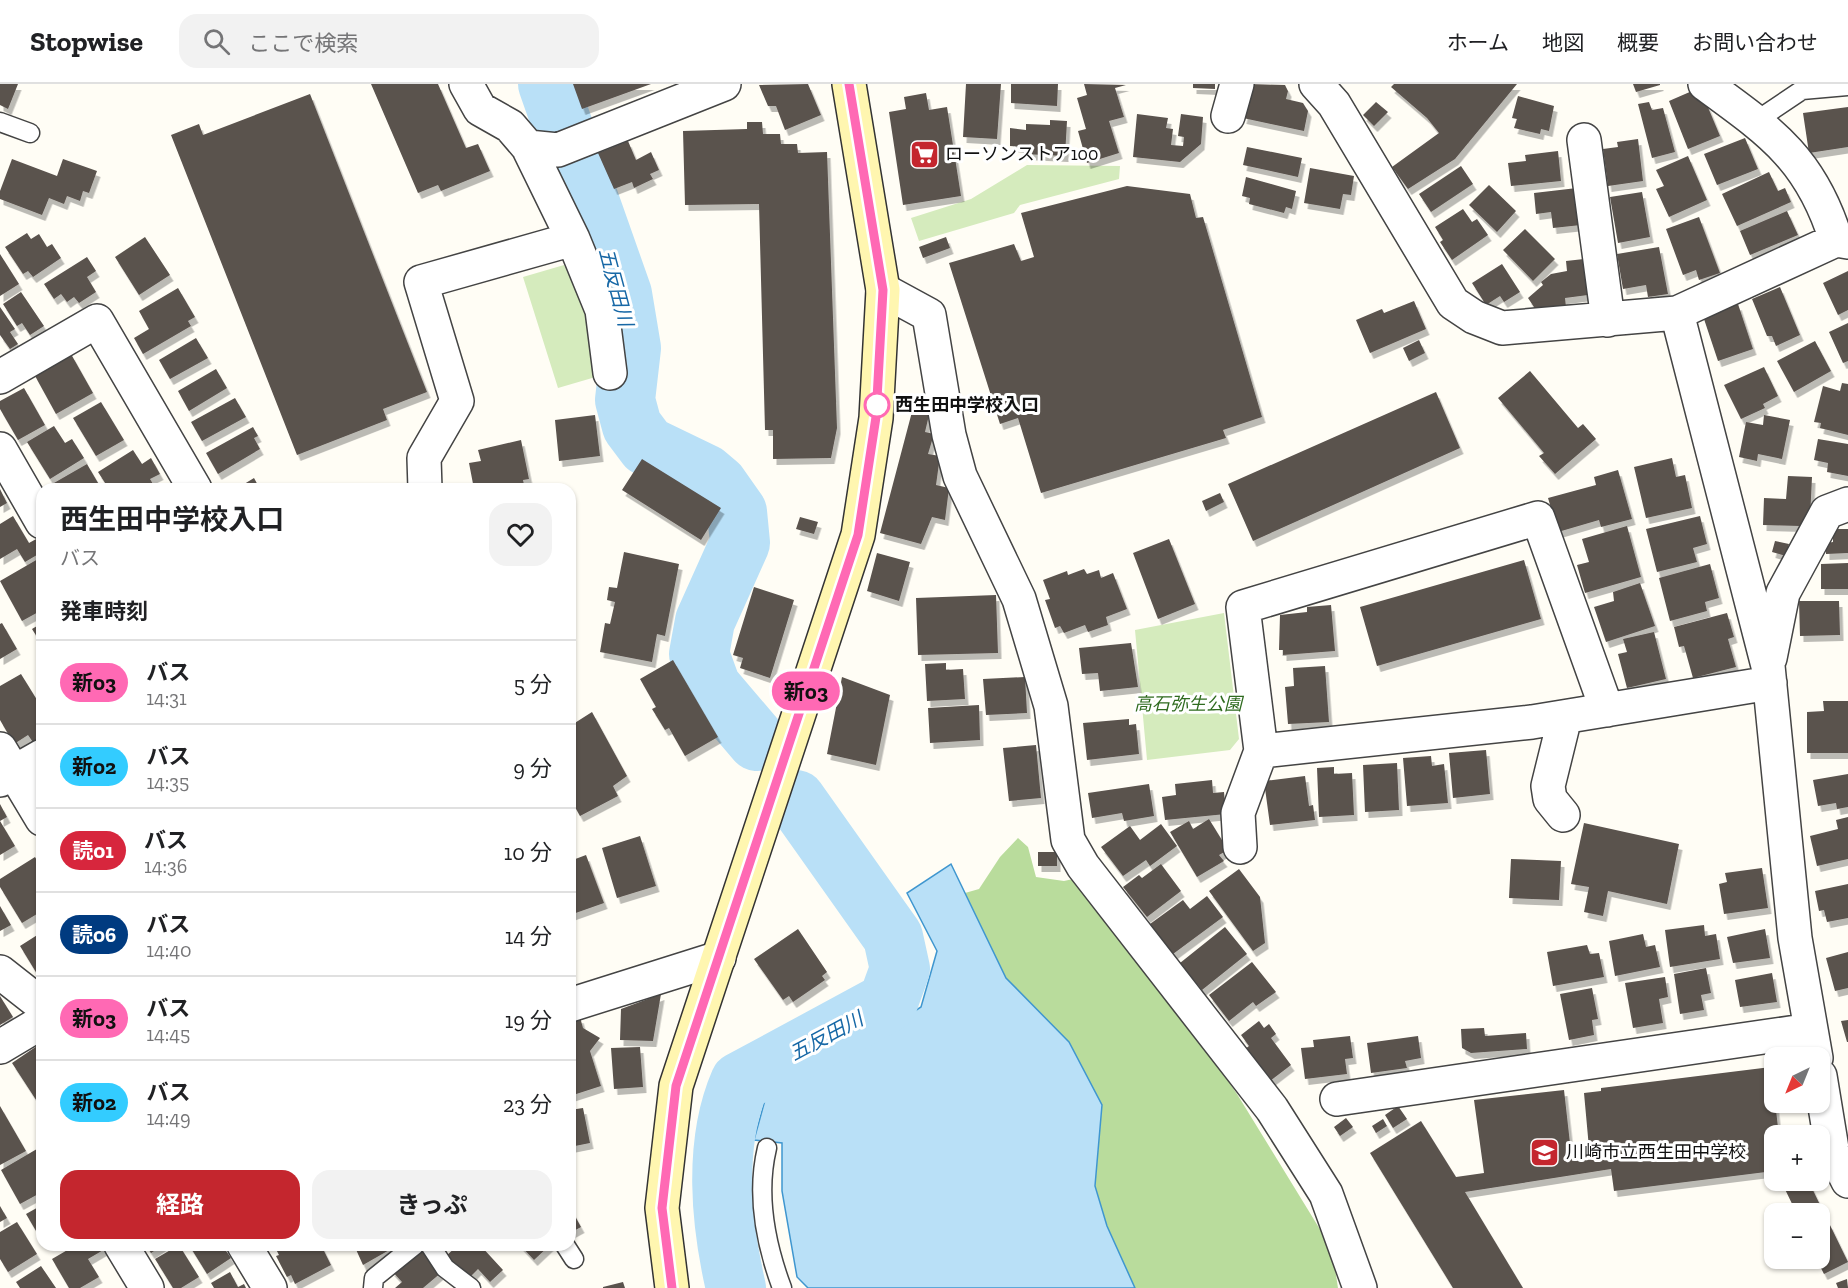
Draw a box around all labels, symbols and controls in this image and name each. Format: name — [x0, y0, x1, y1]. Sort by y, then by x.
search box — [179, 14, 599, 68]
text: Stopwise — [30, 25, 143, 58]
icon: search — [200, 25, 233, 58]
text: ここで検索 — [248, 30, 358, 57]
text: ホーム — [1447, 30, 1509, 55]
text: 地図 — [1542, 30, 1584, 55]
text: 概要 — [1617, 30, 1659, 55]
text: お問い合わせ — [1692, 30, 1818, 55]
supermarket icon: ローソンストア100 — [908, 138, 940, 170]
place label: ローソンストア100 — [945, 143, 1098, 165]
water label: 五反田川 — [594, 245, 638, 331]
marker: 西生田中学校入口 — [864, 392, 890, 418]
place label: 西生田中学校入口 — [895, 394, 1039, 416]
text: 西生田中学校入口 — [60, 503, 284, 536]
button: heart — [489, 503, 552, 566]
text: バス — [60, 546, 100, 570]
text: 発車時刻 — [60, 598, 148, 625]
text: バス — [146, 659, 190, 686]
text: 新03 — [72, 670, 116, 695]
text: 5 分 — [514, 671, 552, 698]
line badge: 新03 — [772, 672, 840, 710]
text: 新03 — [784, 679, 828, 704]
text: 14:31 — [146, 686, 187, 710]
park label: 高石弥生公園 — [1134, 693, 1245, 715]
text: バス — [146, 743, 190, 770]
text: 新02 — [72, 754, 116, 779]
text: 9 分 — [513, 755, 552, 782]
text: 14:35 — [146, 770, 189, 794]
text: バス — [144, 827, 188, 854]
text: 読01 — [72, 838, 114, 863]
text: 10 分 — [504, 839, 552, 866]
text: 14:36 — [144, 854, 187, 878]
text: バス — [146, 911, 190, 938]
text: 読06 — [72, 922, 116, 947]
text: 14 分 — [505, 923, 552, 950]
text: 14:40 — [146, 938, 192, 962]
text: バス — [146, 995, 190, 1022]
text: 新03 — [72, 1006, 116, 1031]
water label: 五反田川 — [785, 1006, 869, 1065]
text: 19 分 — [505, 1007, 552, 1034]
text: 14:45 — [146, 1022, 190, 1046]
north arrow — [1764, 1047, 1830, 1113]
map controls — [1764, 1047, 1830, 1269]
text: バス — [146, 1079, 190, 1106]
text: 新02 — [72, 1090, 116, 1115]
text: 23 分 — [503, 1091, 552, 1118]
text: 14:49 — [146, 1106, 191, 1130]
button: + — [1764, 1125, 1830, 1191]
school or university icon: 川崎市立西生田中学校 — [1529, 1136, 1561, 1168]
place label: 川崎市立西生田中学校 — [1566, 1141, 1746, 1163]
button: 経路 — [60, 1170, 300, 1239]
button: きっぷ — [312, 1170, 552, 1239]
button: − — [1764, 1203, 1830, 1269]

